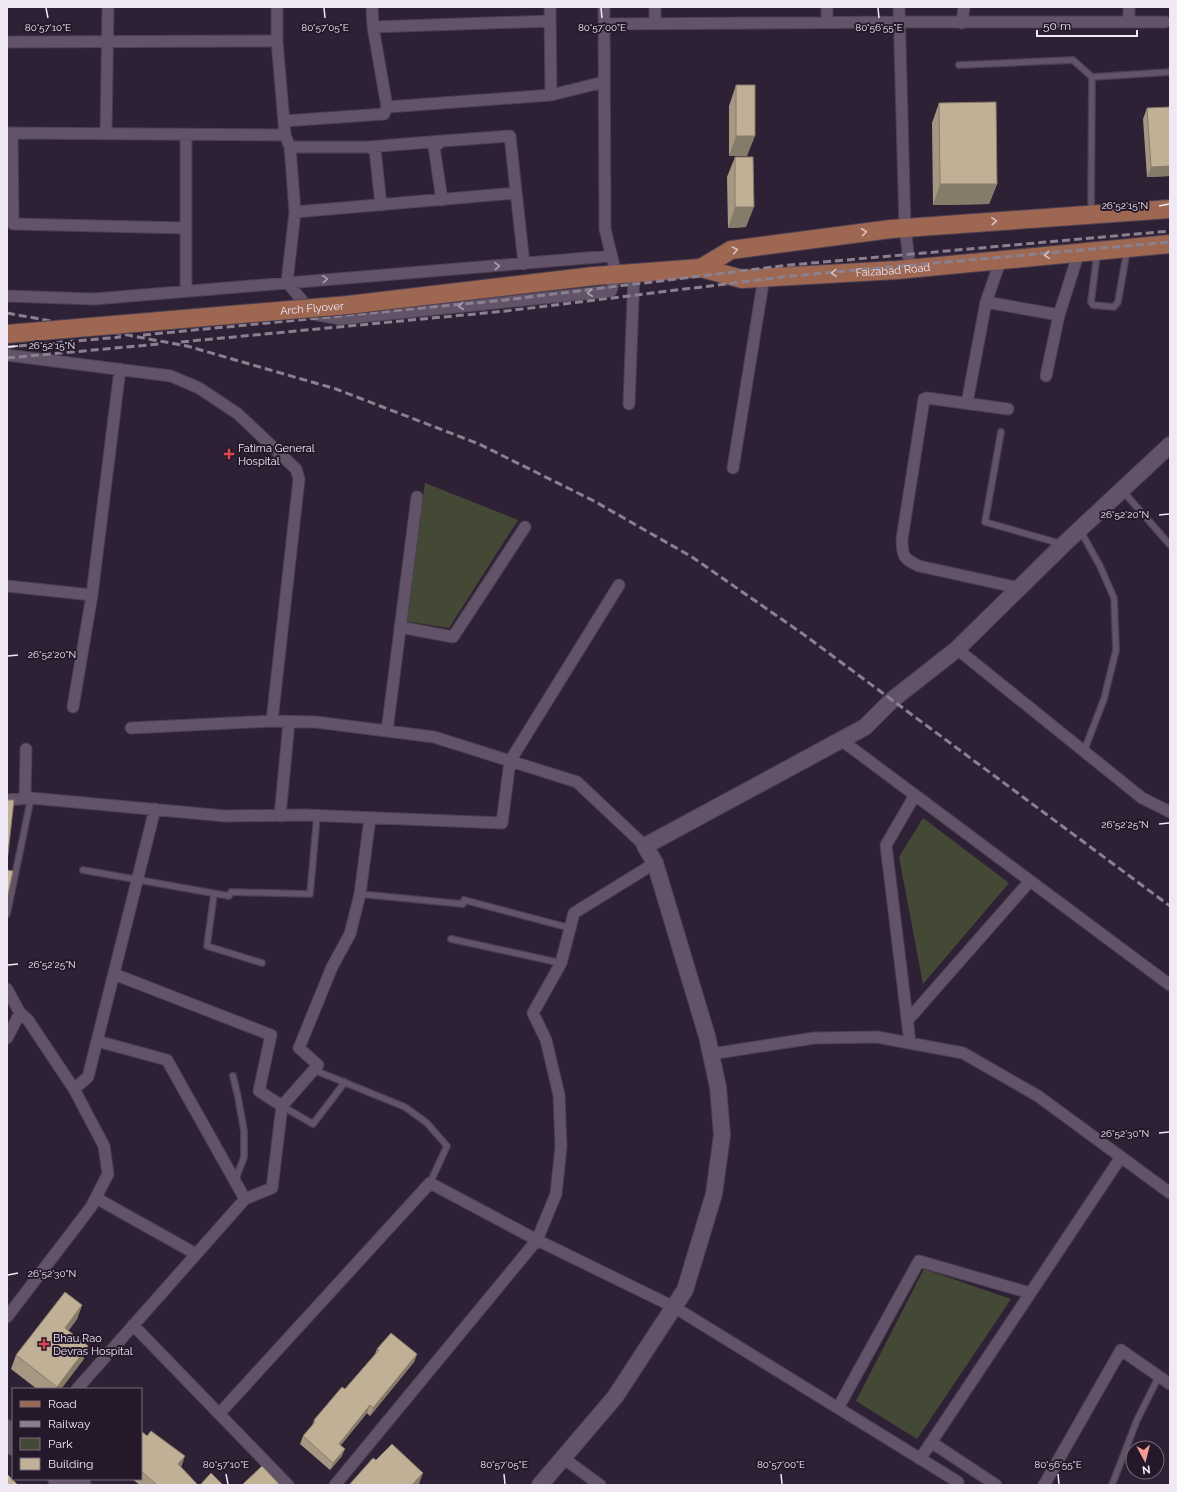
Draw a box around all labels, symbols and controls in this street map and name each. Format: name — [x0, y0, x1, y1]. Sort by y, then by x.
scale bar — [1037, 12, 1137, 38]
text: 50 m — [1043, 19, 1071, 33]
text: 80°57'10"E — [25, 22, 71, 33]
text: 80°57'05"E — [301, 22, 349, 33]
text: 80°57'00"E — [578, 22, 626, 33]
text: 80°56'55"E — [855, 22, 903, 33]
text: 26°52'15"N — [1102, 200, 1148, 211]
one-way arrow — [990, 217, 997, 226]
one-way arrow — [861, 228, 867, 237]
one-way arrow — [732, 246, 739, 254]
one-way arrow — [1044, 250, 1051, 259]
street label: Faizabad Road — [855, 260, 931, 279]
one-way arrow — [494, 261, 500, 270]
one-way arrow — [831, 269, 837, 278]
one-way arrow — [322, 275, 329, 284]
one-way arrow — [587, 288, 593, 297]
street label: Arch Flyover — [280, 299, 344, 317]
one-way arrow — [458, 302, 464, 311]
text: 26°52'15"N — [29, 340, 75, 351]
place label: Fatima General Hospital — [238, 442, 315, 468]
marker: Fatima General Hospital — [223, 448, 235, 460]
text: 26°52'20"N — [1101, 509, 1149, 520]
text: 26°52'20"N — [28, 649, 76, 660]
text: 26°52'25"N — [1101, 819, 1149, 830]
text: 26°52'25"N — [28, 959, 76, 970]
text: 26°52'30"N — [1101, 1128, 1149, 1139]
text: 26°52'30"N — [28, 1268, 76, 1279]
place label: Bhau Rao Devras Hospital — [53, 1332, 133, 1358]
marker: Bhau Rao Devras Hospital — [38, 1338, 50, 1350]
legend — [12, 1388, 142, 1480]
text: Road — [48, 1397, 77, 1411]
text: Railway — [48, 1417, 91, 1431]
text: Park — [48, 1437, 73, 1451]
north arrow — [1125, 1440, 1165, 1480]
text: Building — [48, 1457, 94, 1471]
text: 80°57'10"E — [203, 1459, 249, 1470]
text: 80°57'05"E — [480, 1459, 528, 1470]
text: 80°57'00"E — [757, 1459, 805, 1470]
text: 80°56'55"E — [1034, 1459, 1082, 1470]
text: N — [1141, 1462, 1151, 1476]

